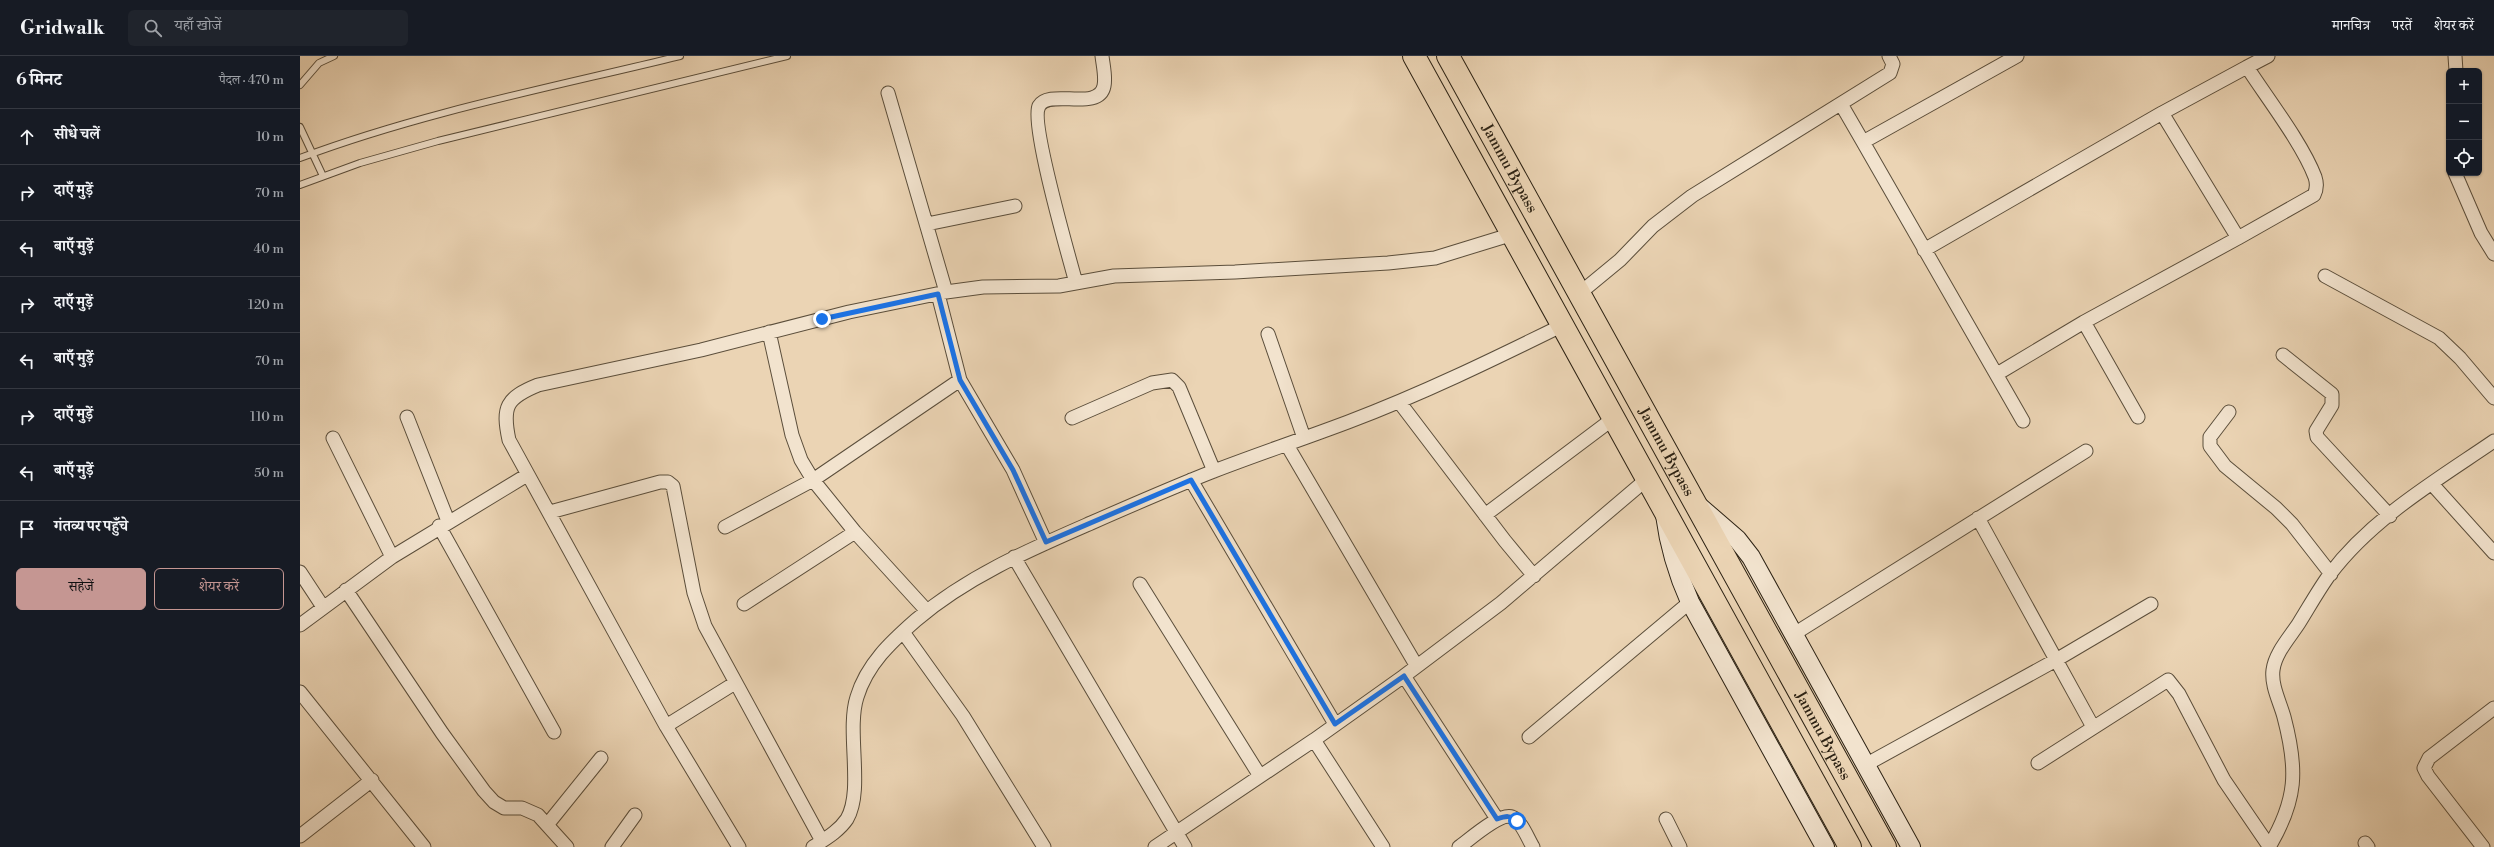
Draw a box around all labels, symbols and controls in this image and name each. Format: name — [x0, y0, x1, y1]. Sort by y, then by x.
search box — [128, 10, 408, 46]
text: Gridwalk — [20, 16, 104, 40]
text: यहाँ खोजें — [174, 16, 221, 35]
icon: search — [142, 17, 164, 39]
text: मानचित्र — [2332, 17, 2370, 35]
text: परतें — [2392, 17, 2412, 35]
text: शेयर करें — [2434, 17, 2474, 35]
map controls — [2446, 68, 2482, 176]
button: + — [2446, 68, 2482, 104]
text: 6 मिनट — [16, 69, 62, 91]
text: पैदल · 470 m — [219, 72, 284, 88]
button: − — [2446, 104, 2482, 140]
street label: Jammu Bypass — [1477, 120, 1542, 216]
text: सीधे चलें — [54, 125, 100, 144]
icon: ahead — [16, 126, 38, 148]
text: 10 m — [256, 129, 284, 145]
button: locate — [2446, 140, 2482, 176]
text: दाएँ मुड़ें — [54, 181, 93, 200]
icon: right — [16, 182, 38, 204]
text: 70 m — [255, 185, 284, 201]
text: बाएँ मुड़ें — [54, 237, 94, 256]
icon: left — [16, 238, 38, 260]
text: 40 m — [254, 241, 284, 257]
text: दाएँ मुड़ें — [54, 293, 93, 312]
icon: right — [16, 294, 38, 316]
text: 120 m — [248, 297, 284, 313]
route end — [813, 310, 831, 328]
text: बाएँ मुड़ें — [54, 349, 94, 368]
icon: left — [16, 350, 38, 372]
text: 70 m — [255, 353, 284, 369]
street label: Jammu Bypass — [1633, 403, 1698, 500]
text: दाएँ मुड़ें — [54, 405, 93, 424]
icon: right — [16, 406, 38, 428]
text: 110 m — [250, 409, 284, 425]
text: बाएँ मुड़ें — [54, 461, 94, 480]
icon: left — [16, 462, 38, 484]
text: 50 m — [254, 465, 284, 481]
text: गंतव्य पर पहुँचे — [54, 517, 128, 536]
icon: arrive — [16, 518, 38, 540]
button: सहेजें — [16, 568, 146, 610]
button: शेयर करें — [154, 568, 284, 610]
street label: Jammu Bypass — [1790, 687, 1855, 783]
route start — [1508, 812, 1526, 830]

